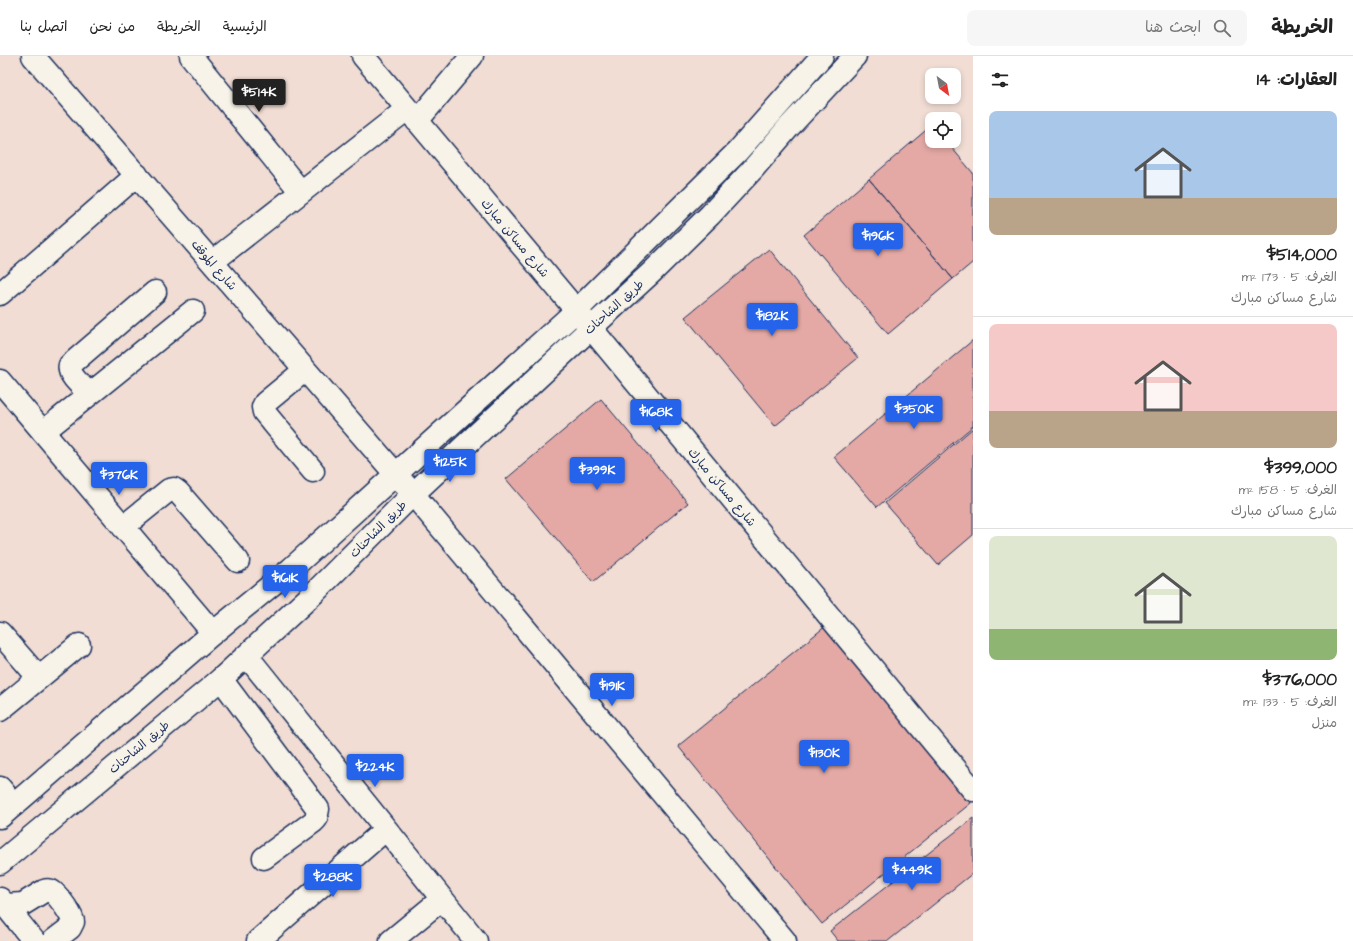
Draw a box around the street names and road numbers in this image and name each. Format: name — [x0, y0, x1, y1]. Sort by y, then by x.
street label: شارع مساكن مبارك — [477, 195, 553, 281]
street label: شارع الموقف — [187, 236, 240, 294]
street label: طريق الشاحنات — [581, 276, 648, 339]
street label: شارع مساكن مبارك — [684, 444, 760, 530]
street label: طريق الشاحنات — [346, 497, 411, 562]
street label: طريق الشاحنات — [105, 717, 173, 778]

